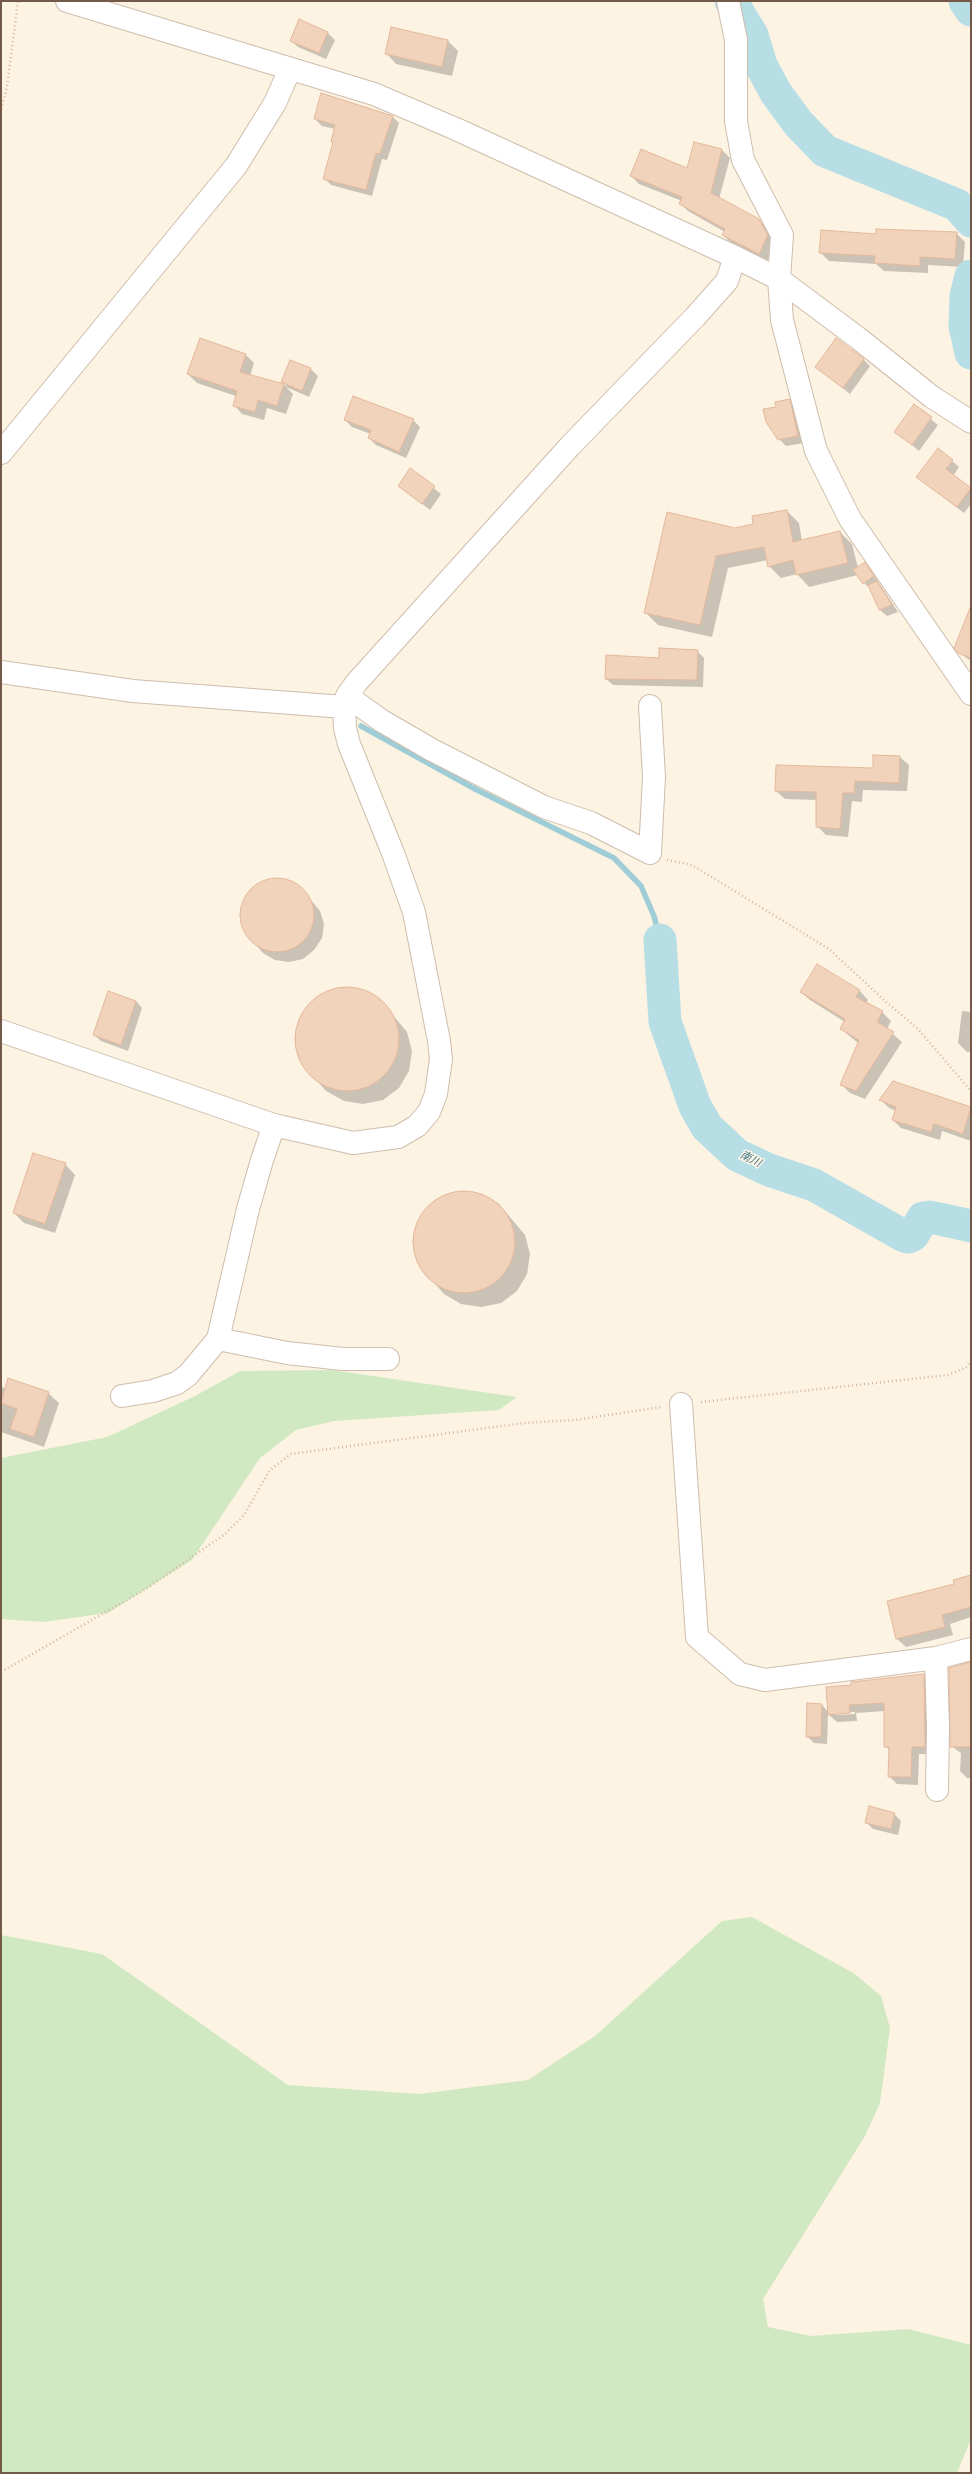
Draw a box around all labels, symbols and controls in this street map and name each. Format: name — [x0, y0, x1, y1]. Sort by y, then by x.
water label: 南川 — [737, 1149, 763, 1171]

